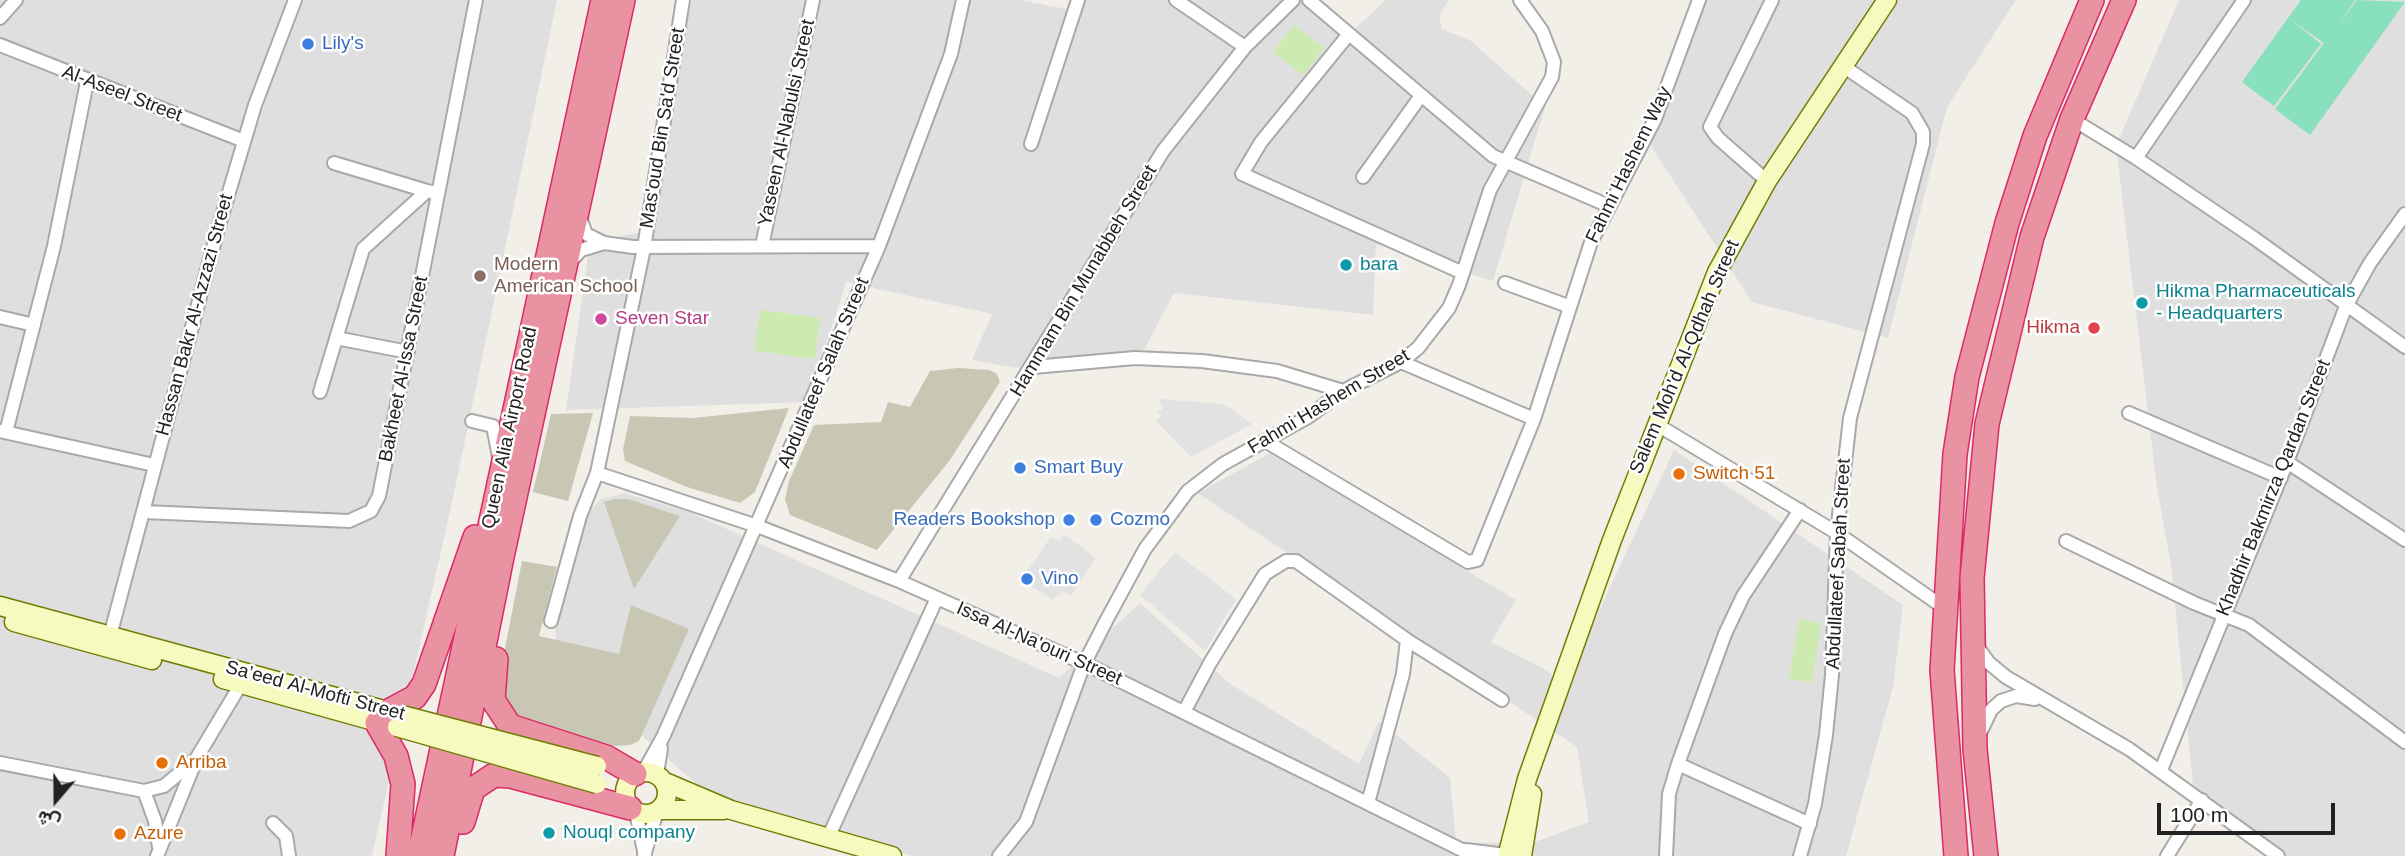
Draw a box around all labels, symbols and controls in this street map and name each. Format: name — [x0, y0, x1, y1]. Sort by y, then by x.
street label: Yaseen Al-Nabulsi Street — [754, 18, 820, 228]
street label: Mas'oud Bin Sa'd Street — [636, 26, 690, 230]
place label: Lily's — [322, 33, 364, 55]
marker: Lily's — [300, 36, 316, 52]
street label: Al-Aseel Street — [59, 61, 185, 127]
street label: Fahmi Hashem Way — [1581, 83, 1677, 247]
street label: Hammam Bin Munabbeh Street — [1006, 161, 1162, 401]
street label: Hassan Bakr Al-Azzazi Street — [152, 192, 238, 438]
street label: Salem Moh'd Al-Qdhah Street — [1625, 237, 1745, 477]
place label: Modern American School — [494, 254, 638, 298]
place label: bara — [1360, 254, 1398, 276]
marker: bara — [1338, 257, 1354, 273]
marker: Modern American School — [472, 268, 488, 284]
street label: Bakheet Al-Issa Street — [375, 274, 433, 464]
street label: Abdullateef Salah Street — [773, 274, 875, 472]
place label: Hikma Pharmaceuticals - Headquarters — [2156, 281, 2356, 325]
marker: Hikma Pharmaceuticals - Headquarters — [2134, 295, 2150, 311]
place label: Seven Star — [615, 308, 709, 330]
marker: Seven Star — [593, 311, 609, 327]
place label: Hikma — [2026, 317, 2080, 339]
marker: Hikma — [2086, 320, 2102, 336]
street label: Queen Alia Airport Road — [477, 325, 543, 531]
street label: Fahmi Hashem Street — [1244, 345, 1414, 459]
street label: Khadhir Bakmirza Qardan Street — [2212, 356, 2336, 620]
place label: Smart Buy — [1034, 457, 1123, 479]
street label: Abdullateef Sabah Street — [1822, 458, 1856, 670]
marker: Smart Buy — [1012, 460, 1028, 476]
place label: Switch 51 — [1693, 463, 1775, 485]
marker: Switch 51 — [1671, 466, 1687, 482]
place label: Readers Bookshop — [893, 509, 1055, 531]
place label: Cozmo — [1110, 509, 1170, 531]
marker: Readers Bookshop — [1061, 512, 1077, 528]
marker: Cozmo — [1088, 512, 1104, 528]
place label: Vino — [1041, 568, 1079, 590]
marker: Vino — [1019, 571, 1035, 587]
street label: Issa Al-Na'ouri Street — [953, 597, 1125, 691]
street label: Sa’eed Al-Mofti Street — [223, 656, 407, 726]
place label: Arriba — [176, 752, 227, 774]
marker: Arriba — [154, 755, 170, 771]
north arrow — [21, 765, 91, 835]
scale bar — [2160, 790, 2338, 834]
text: 100 m — [2170, 803, 2228, 826]
text: ش — [34, 806, 63, 834]
place label: Nouql company — [563, 822, 695, 844]
place label: Azure — [134, 823, 184, 845]
marker: Nouql company — [541, 825, 557, 841]
marker: Azure — [112, 826, 128, 842]

